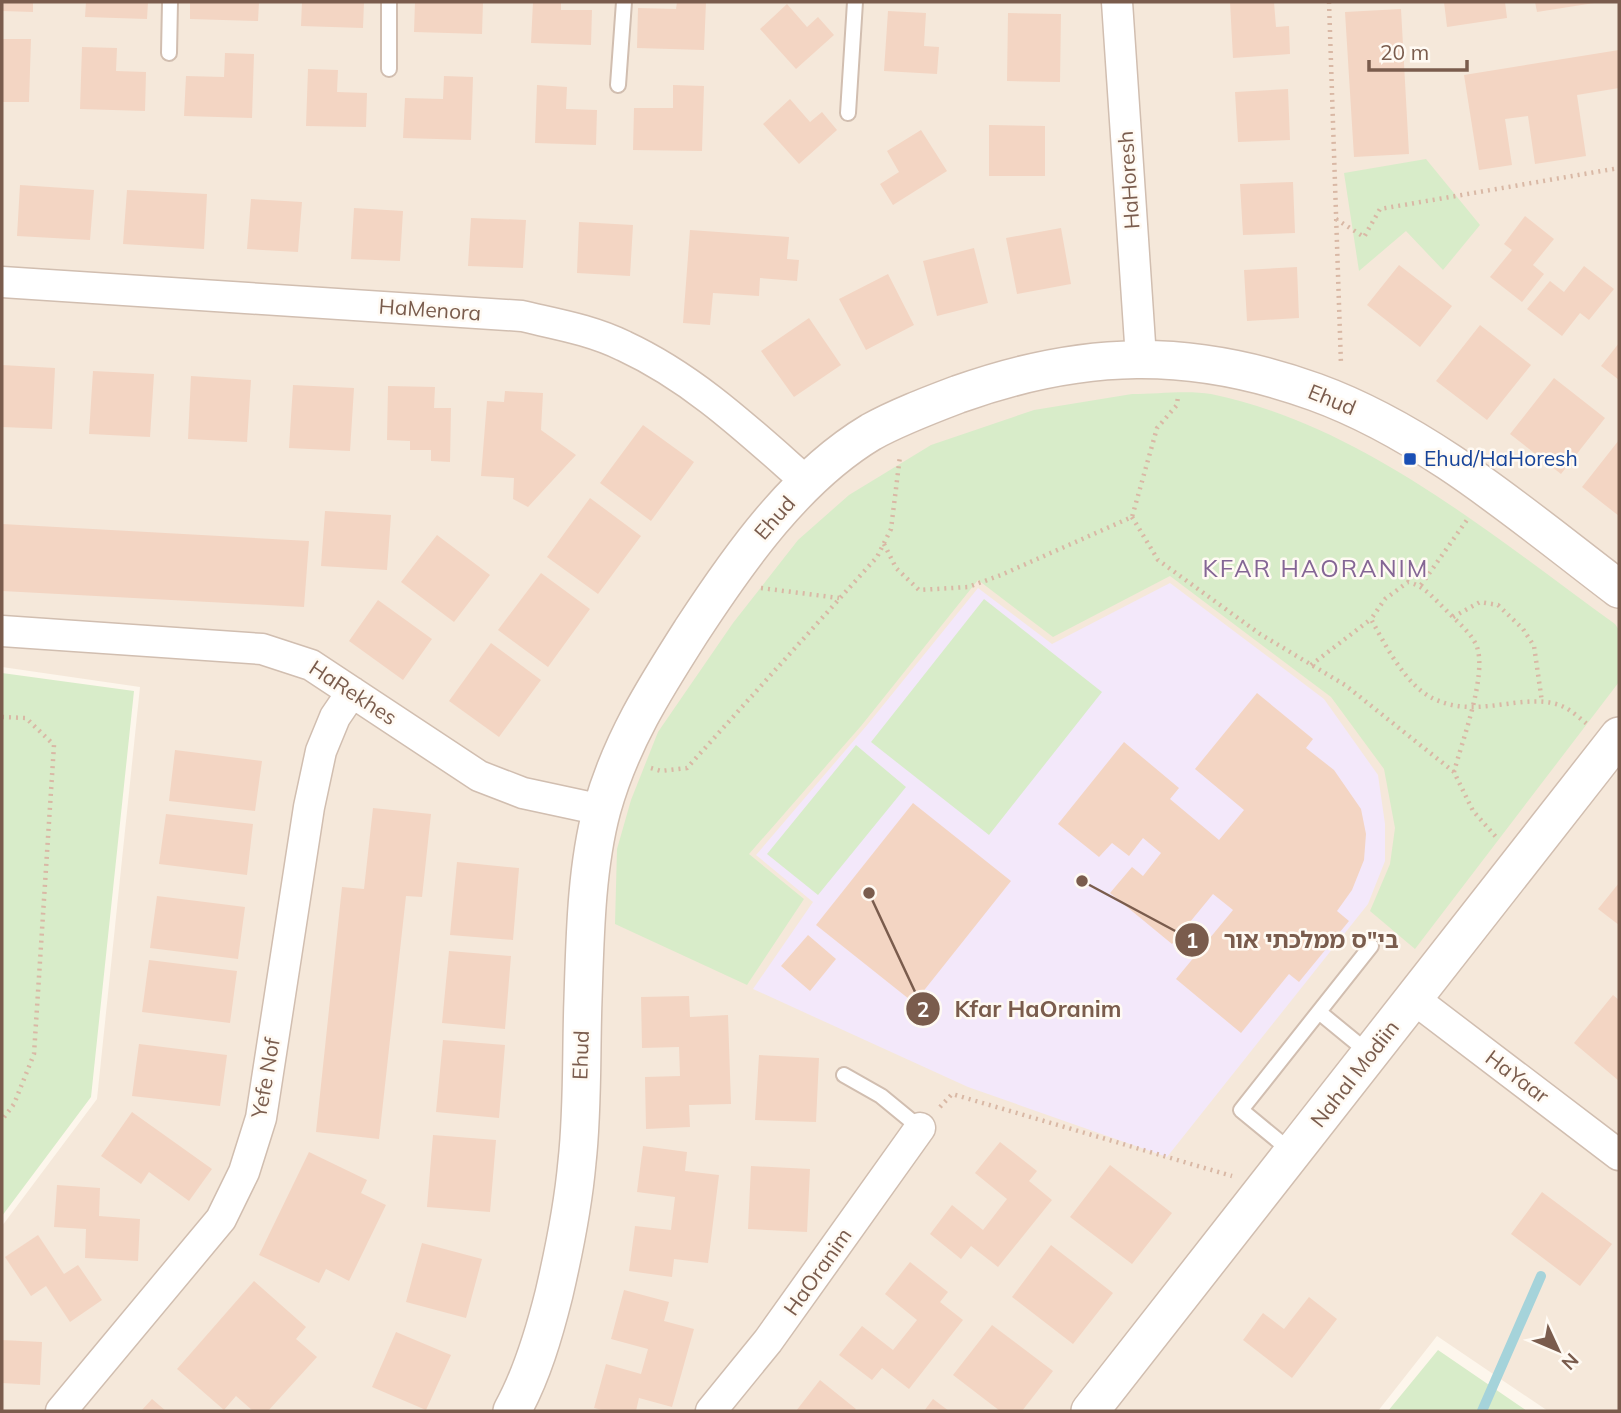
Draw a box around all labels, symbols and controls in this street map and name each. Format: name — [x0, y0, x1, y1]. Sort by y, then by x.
scale bar — [1369, 28, 1467, 72]
text: 20 m — [1380, 39, 1429, 65]
street label: HaHoresh — [1112, 130, 1144, 230]
street label: HaMenora — [378, 292, 482, 326]
street label: Ehud — [1305, 378, 1360, 420]
place label: Ehud/HaHoresh — [1424, 445, 1578, 471]
marker: Ehud/HaHoresh — [1402, 451, 1418, 467]
street label: Ehud — [748, 490, 800, 545]
district label: KFAR HAORANIM — [1203, 553, 1429, 583]
street label: HaRekhes — [305, 654, 402, 730]
callout: בי"ס ממלכתי אור — [1174, 918, 1412, 962]
text: בי"ס ממלכתי אור — [1223, 925, 1399, 954]
text: 1 — [1186, 927, 1198, 953]
callout: Kfar HaOranim — [906, 987, 1135, 1031]
text: Kfar HaOranim — [955, 994, 1121, 1023]
text: 2 — [917, 996, 929, 1022]
street label: Nahal Modiin — [1304, 1015, 1404, 1132]
street label: Ehud — [566, 1030, 594, 1080]
street label: Yefe Nof — [245, 1035, 285, 1121]
street label: HaYaar — [1481, 1044, 1555, 1109]
street label: HaOranim — [778, 1223, 857, 1320]
north arrow — [1523, 1315, 1593, 1385]
text: N — [1557, 1348, 1584, 1375]

